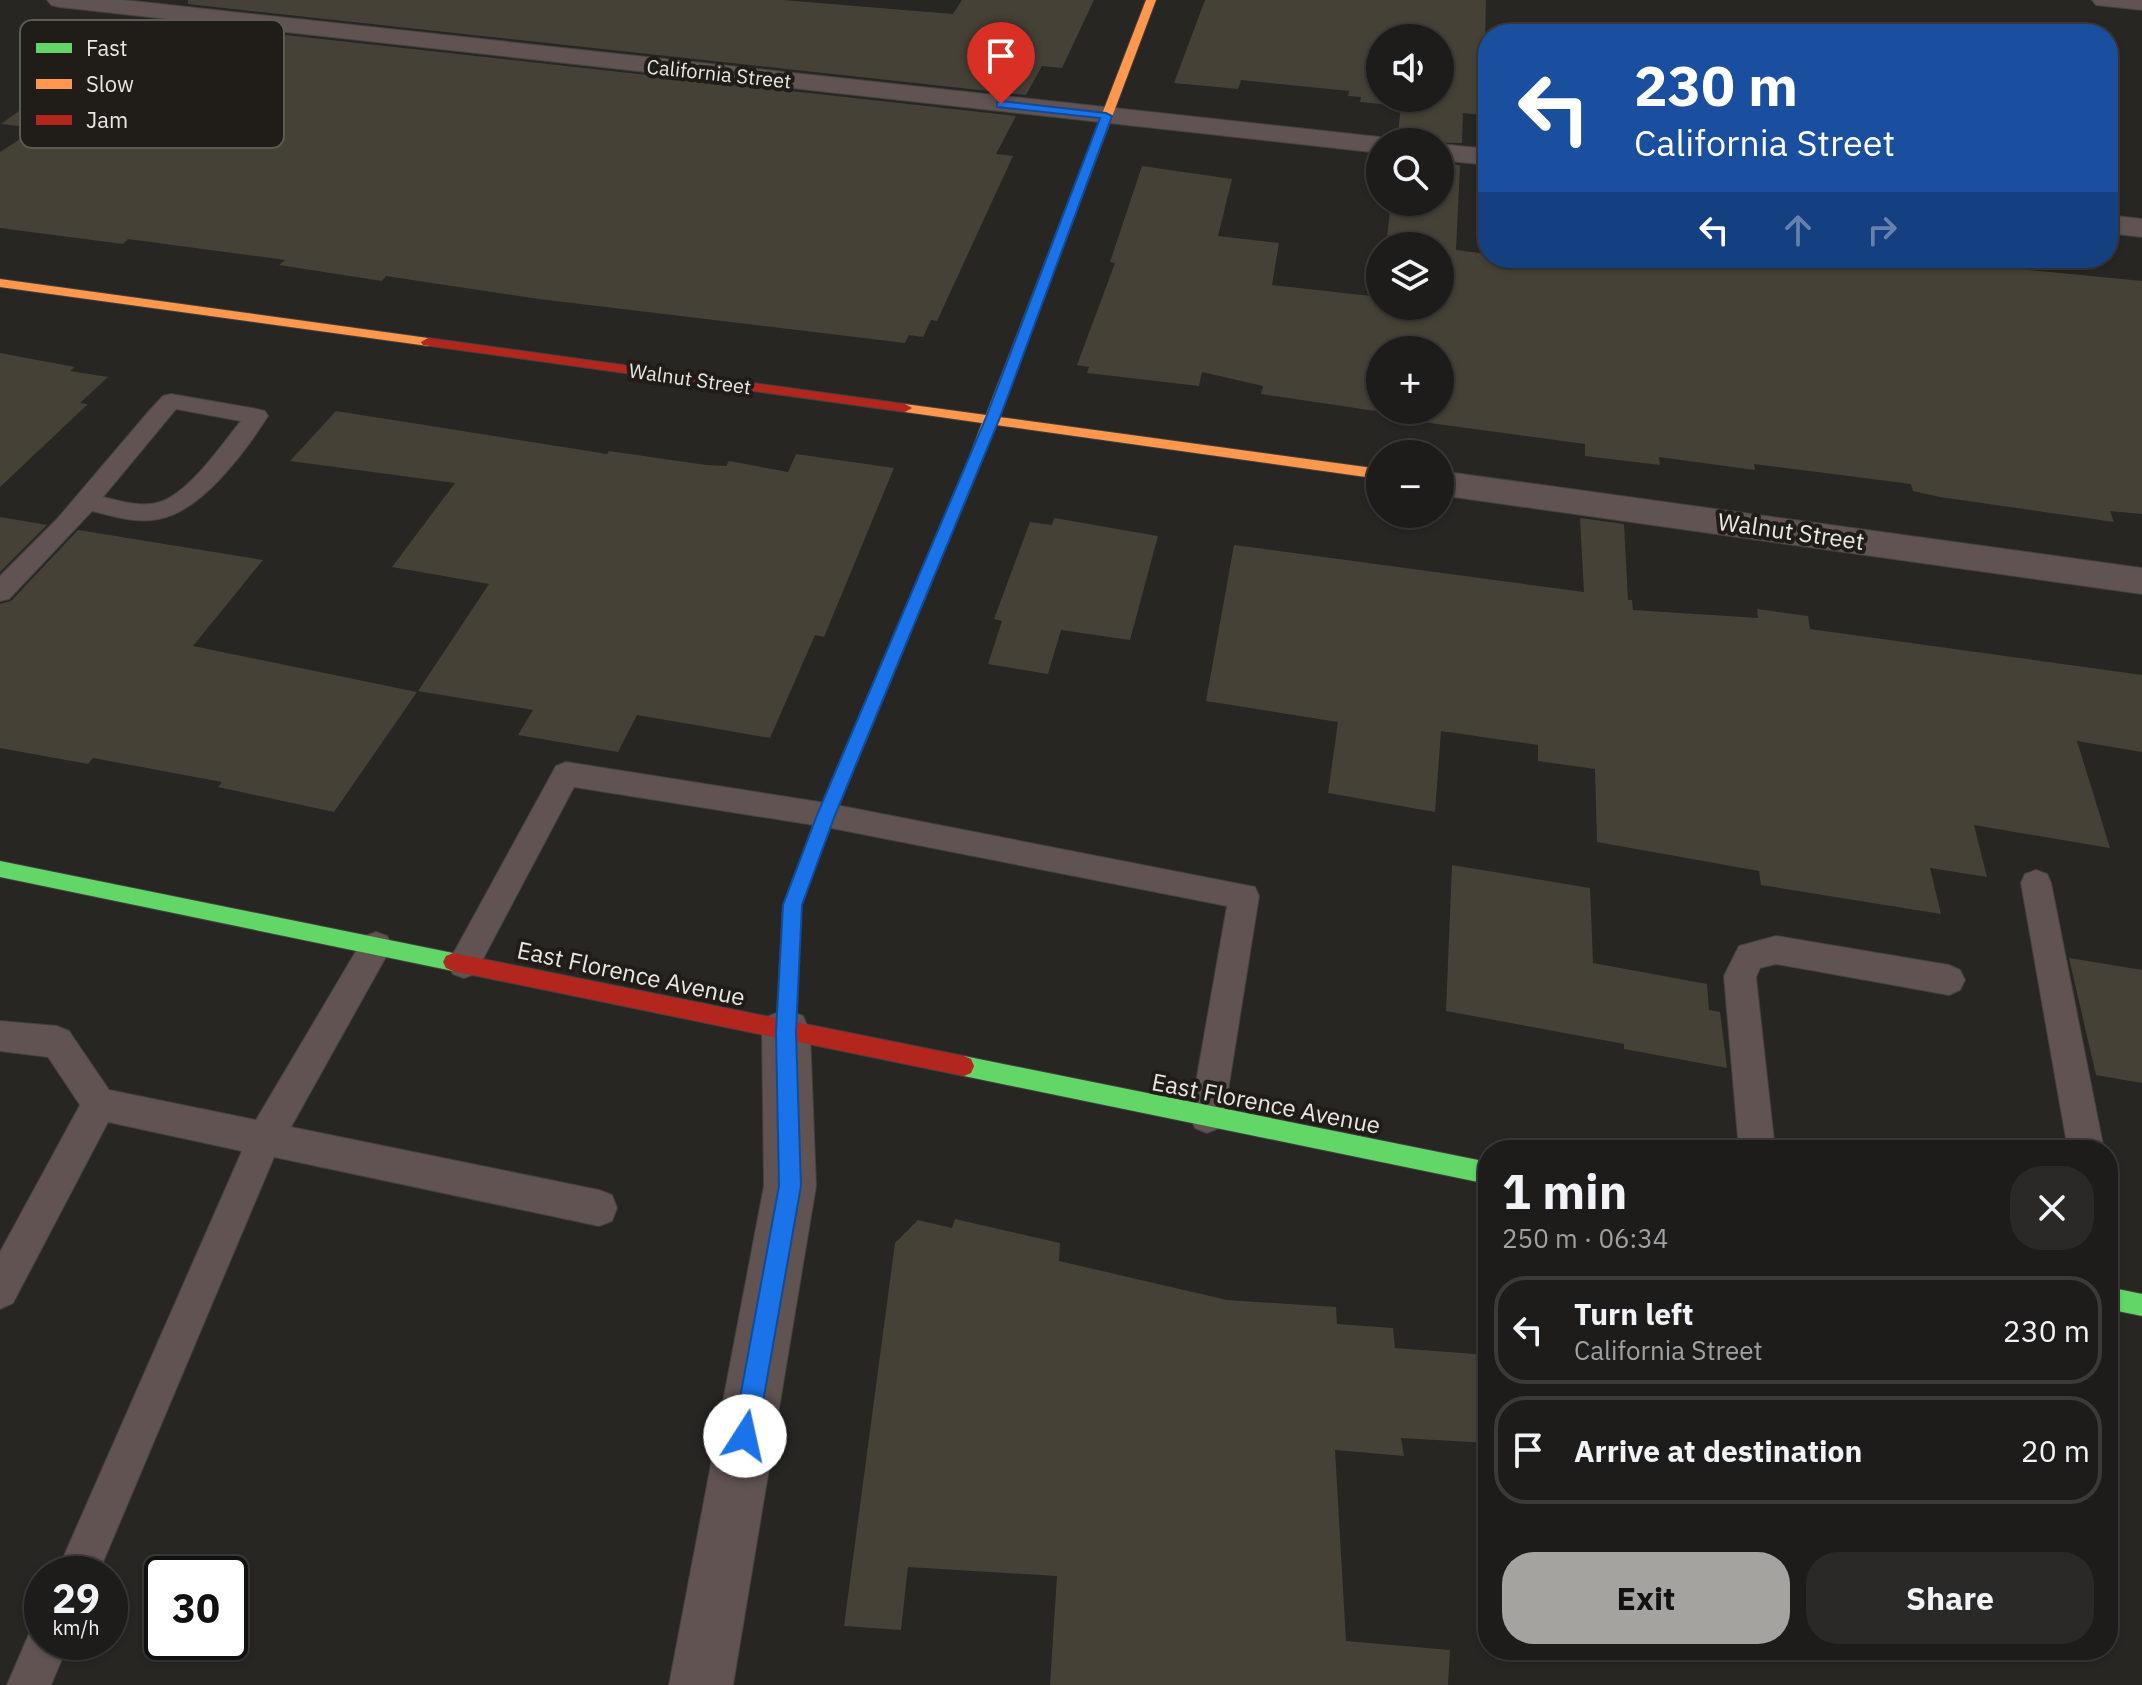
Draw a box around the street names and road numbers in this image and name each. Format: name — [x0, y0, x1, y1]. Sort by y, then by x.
street label: California Street — [645, 52, 793, 95]
street label: Walnut Street — [627, 357, 753, 400]
street label: Walnut Street — [1716, 505, 1866, 557]
street label: East Florence Avenue — [514, 933, 748, 1013]
street label: East Florence Avenue — [1149, 1065, 1383, 1141]

